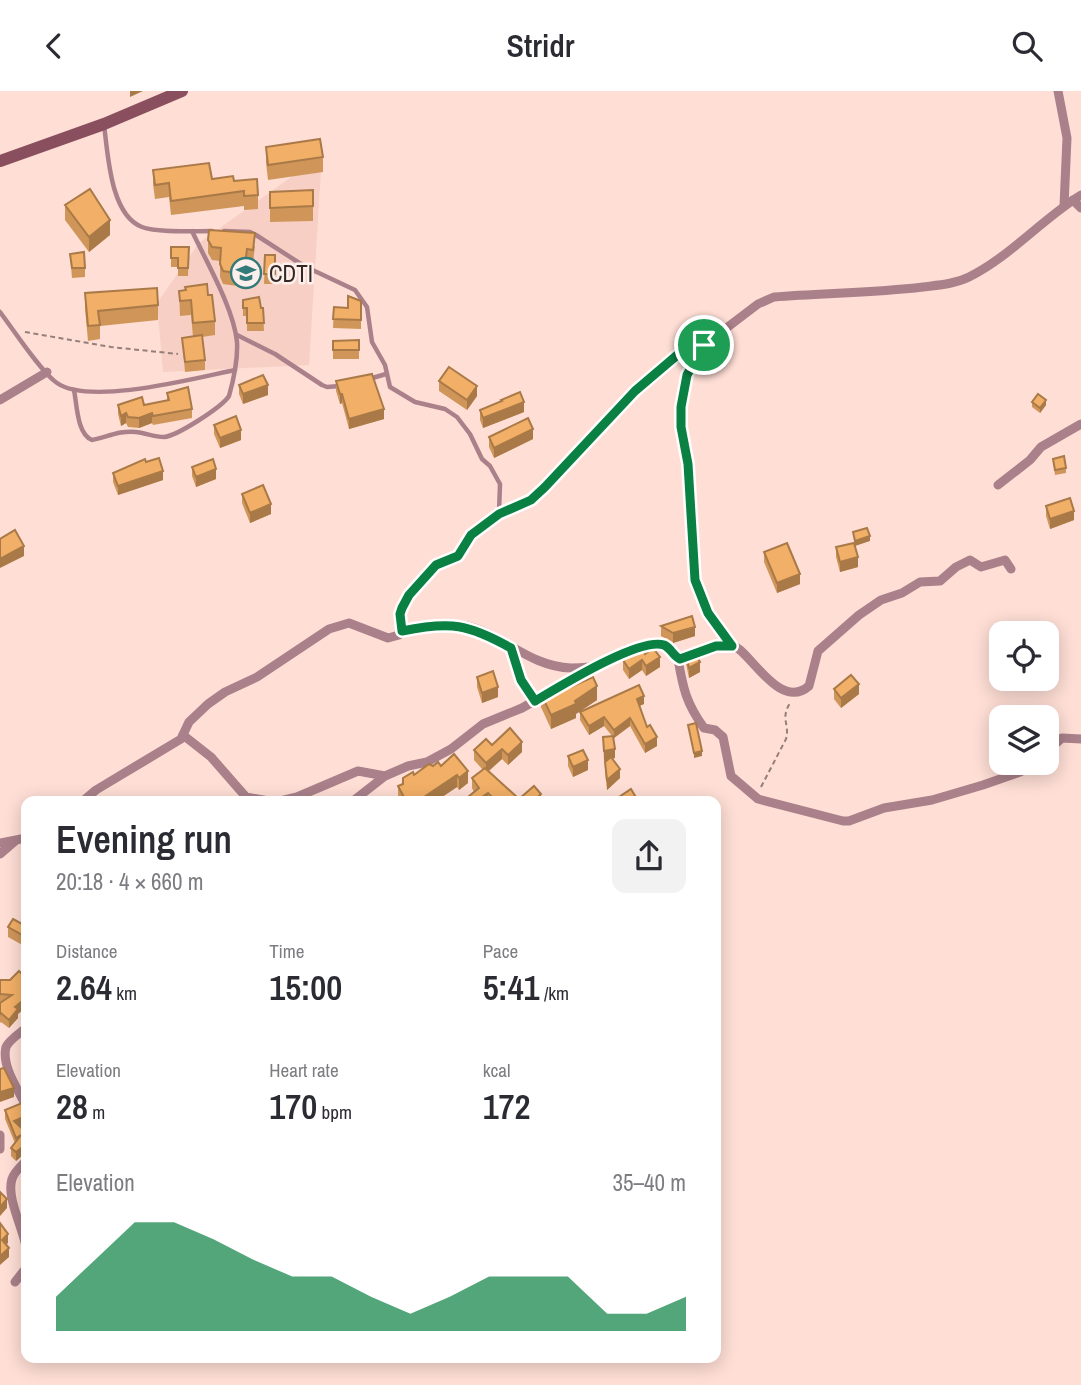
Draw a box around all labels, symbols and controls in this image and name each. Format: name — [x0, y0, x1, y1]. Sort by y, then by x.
text: Stridr — [506, 24, 575, 67]
icon: back — [35, 27, 73, 65]
icon: search — [1008, 27, 1046, 65]
school or university icon: CDTI — [229, 256, 263, 290]
place label: CDTI — [269, 258, 313, 289]
pin — [674, 315, 734, 375]
icon: arrive — [685, 326, 723, 364]
map controls — [989, 621, 1059, 775]
button: locate — [989, 621, 1059, 691]
button: layers — [989, 705, 1059, 775]
text: Evening run — [56, 814, 232, 865]
button: share — [612, 819, 686, 893]
text: 20:18 · 4 × 660 m — [56, 866, 203, 897]
text: Distance — [56, 938, 117, 964]
text: Time — [269, 938, 304, 964]
text: Pace — [483, 938, 518, 964]
text: 2.64 — [56, 964, 112, 1011]
text: 15:00 — [269, 964, 342, 1011]
text: 5:41 — [483, 964, 540, 1011]
text: km — [112, 980, 137, 1006]
text: /km — [540, 980, 569, 1006]
text: Elevation — [56, 1057, 121, 1083]
text: Heart rate — [269, 1057, 339, 1083]
text: kcal — [483, 1057, 510, 1083]
text: 28 — [56, 1083, 88, 1130]
text: 170 — [269, 1083, 317, 1130]
text: 172 — [483, 1083, 531, 1130]
text: m — [88, 1099, 105, 1125]
text: bpm — [317, 1099, 352, 1125]
text: Elevation — [56, 1167, 135, 1198]
text: 35–40 m — [613, 1167, 686, 1198]

